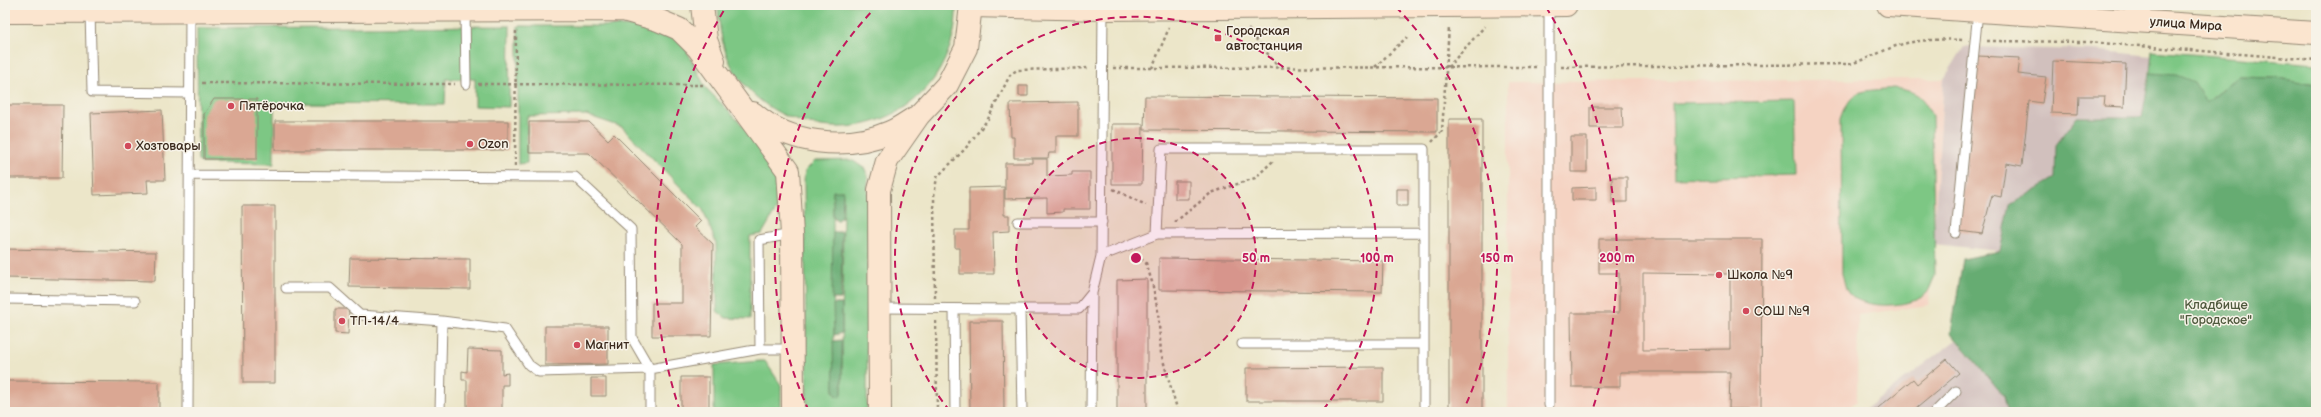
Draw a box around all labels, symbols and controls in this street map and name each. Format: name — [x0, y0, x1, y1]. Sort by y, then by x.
street label: улица Мира — [2149, 13, 2223, 35]
place label: Городская автостанция — [1226, 23, 1302, 54]
marker: Городская автостанция — [1213, 33, 1223, 43]
place label: Пятёрочка — [239, 98, 304, 114]
marker: Пятёрочка — [226, 101, 236, 111]
place label: Ozon — [478, 136, 508, 152]
place label: Хозтовары — [136, 138, 201, 154]
marker: Ozon — [465, 139, 475, 149]
marker: Хозтовары — [123, 141, 133, 151]
centre of rings — [1129, 251, 1143, 265]
text: 50 m — [1242, 251, 1270, 266]
text: 100 m — [1360, 251, 1394, 266]
text: 150 m — [1481, 251, 1513, 266]
text: 200 m — [1599, 251, 1635, 266]
place label: Школа №9 — [1727, 267, 1793, 283]
marker: Школа №9 — [1714, 270, 1724, 280]
park label: Кладбище "Городское" — [2180, 297, 2252, 328]
place label: СОШ №9 — [1754, 303, 1810, 319]
marker: СОШ №9 — [1741, 306, 1751, 316]
place label: ТП-14/4 — [350, 313, 399, 329]
marker: ТП-14/4 — [337, 316, 347, 326]
place label: Магнит — [585, 337, 629, 353]
marker: Магнит — [572, 340, 582, 350]

